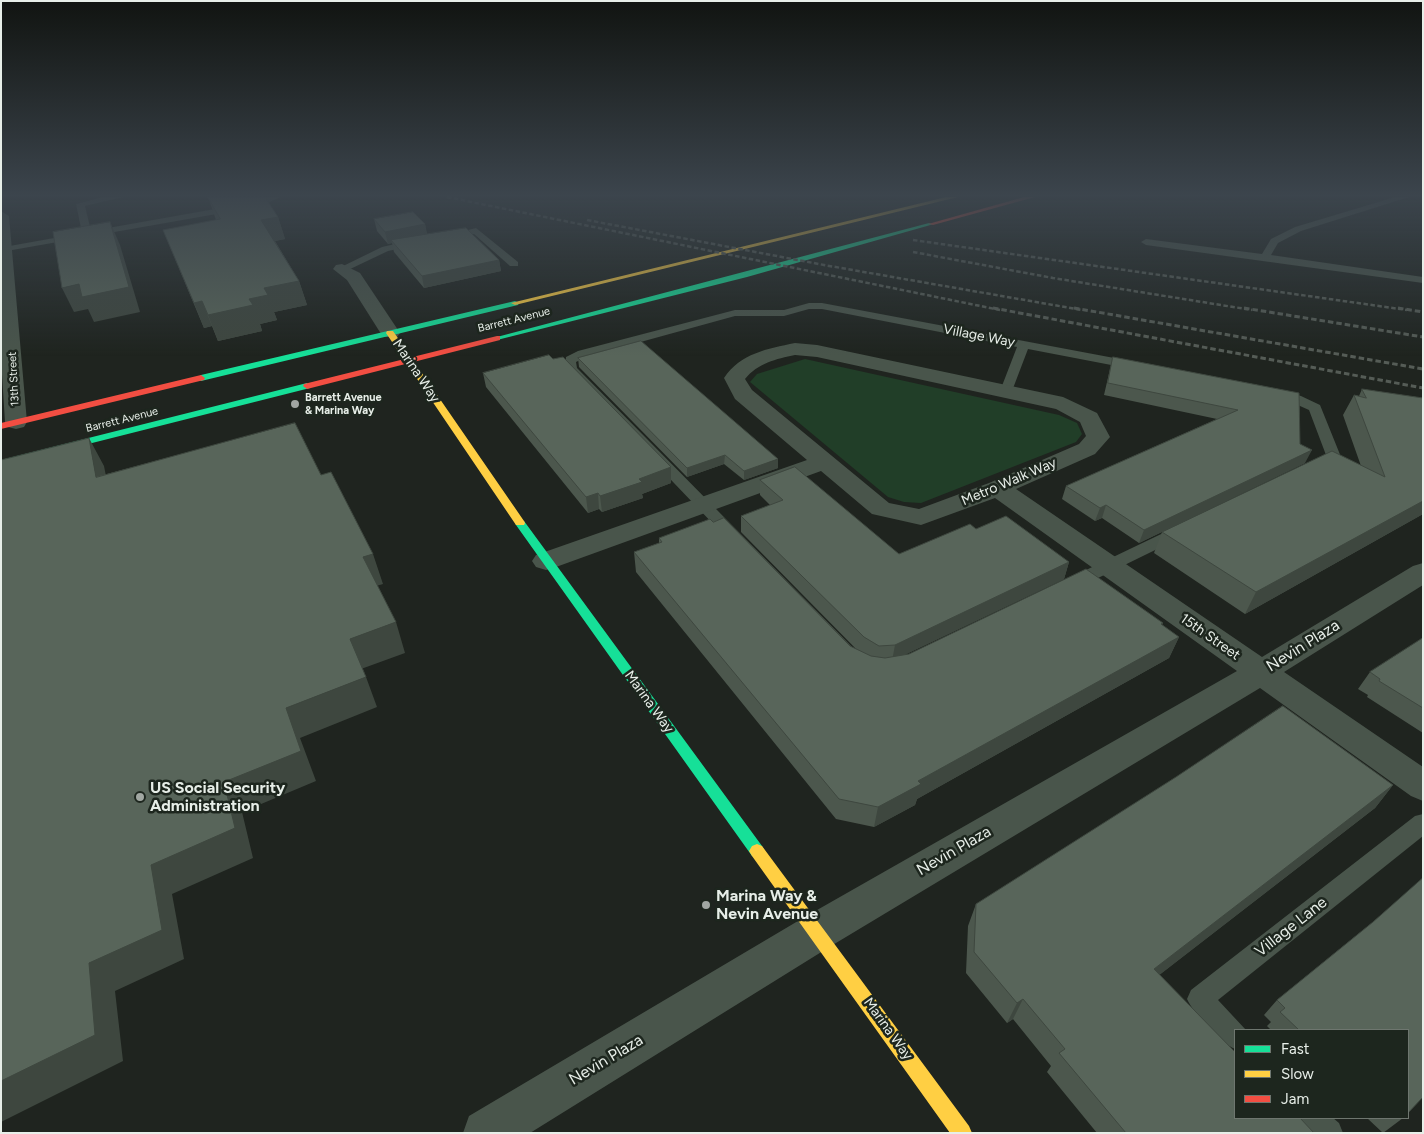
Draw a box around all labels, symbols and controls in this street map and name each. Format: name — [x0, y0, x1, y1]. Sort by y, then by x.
street label: Barrett Avenue — [477, 305, 551, 335]
street label: Village Way — [942, 321, 1016, 351]
street label: Marina Way — [389, 336, 443, 406]
street label: 13th Street — [6, 352, 22, 406]
place label: Barrett Avenue & Marina Way — [305, 391, 382, 417]
marker: Barrett Avenue & Marina Way — [289, 398, 301, 410]
street label: Barrett Avenue — [85, 405, 159, 435]
street label: Metro Walk Way — [959, 454, 1059, 510]
street label: 15th Street — [1177, 610, 1243, 664]
street label: Nevin Plaza — [1263, 616, 1343, 676]
street label: Marina Way — [621, 668, 677, 736]
place label: US Social Security Administration — [150, 778, 285, 816]
marker: US Social Security Administration — [134, 791, 146, 803]
street label: Nevin Plaza — [913, 822, 995, 880]
place label: Marina Way & Nevin Avenue — [716, 886, 818, 924]
street label: Village Lane — [1251, 893, 1331, 961]
marker: Marina Way & Nevin Avenue — [700, 899, 712, 911]
street label: Marina Way — [860, 995, 916, 1063]
legend — [1234, 1029, 1409, 1119]
street label: Nevin Plaza — [566, 1030, 646, 1090]
text: Fast — [1281, 1040, 1309, 1058]
text: Slow — [1281, 1065, 1314, 1083]
text: Jam — [1281, 1090, 1309, 1108]

